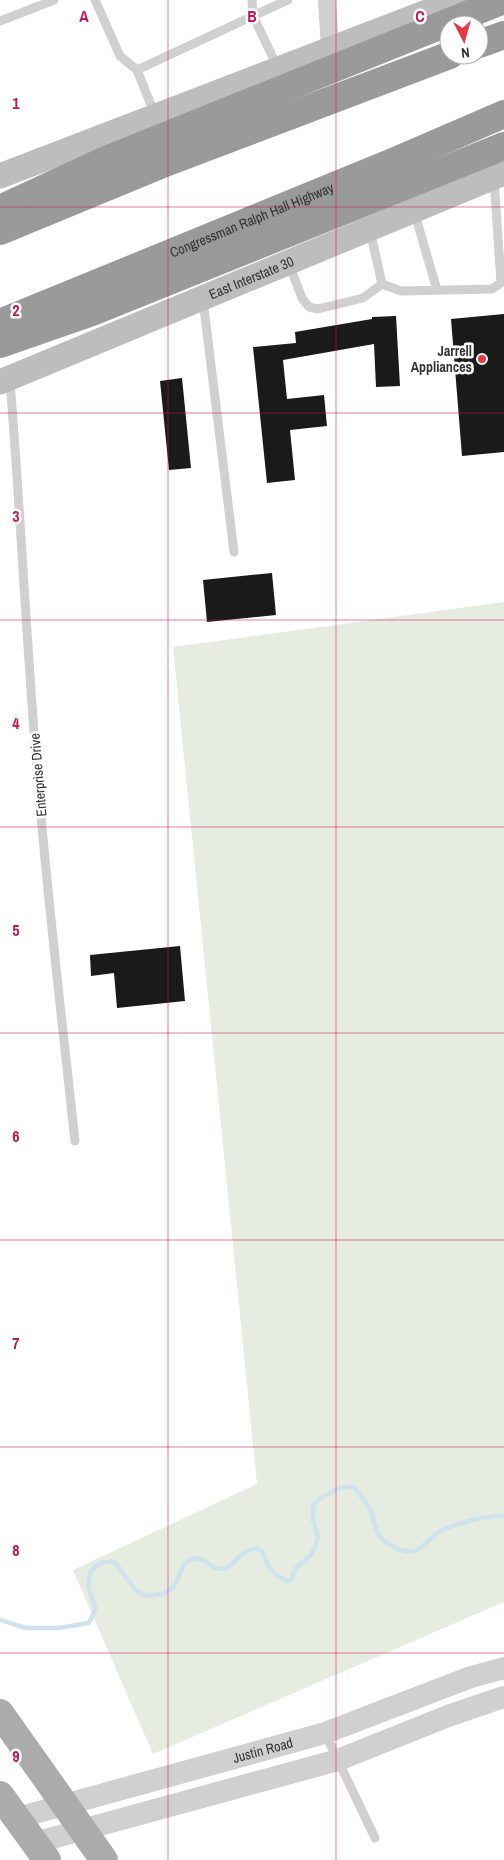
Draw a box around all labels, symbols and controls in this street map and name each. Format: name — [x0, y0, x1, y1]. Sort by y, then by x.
text: A — [79, 5, 89, 27]
text: B — [247, 5, 257, 27]
text: C — [415, 5, 425, 27]
north arrow — [439, 15, 489, 65]
text: N — [460, 44, 470, 62]
text: 1 — [12, 92, 20, 114]
street label: Congressman Ralph Hall Highway — [167, 178, 337, 262]
street label: East Interstate 30 — [206, 252, 296, 303]
text: 2 — [12, 299, 20, 321]
place label: Jarrell Appliances — [411, 342, 472, 376]
marker: Jarrell Appliances — [476, 353, 488, 365]
text: 3 — [12, 505, 20, 527]
text: 4 — [12, 712, 20, 734]
street label: Enterprise Drive — [25, 733, 51, 817]
text: 5 — [12, 919, 20, 941]
text: 6 — [12, 1125, 20, 1147]
text: 7 — [12, 1332, 20, 1354]
text: 8 — [12, 1539, 20, 1561]
street label: Justin Road — [231, 1733, 295, 1767]
text: 9 — [12, 1745, 20, 1767]

